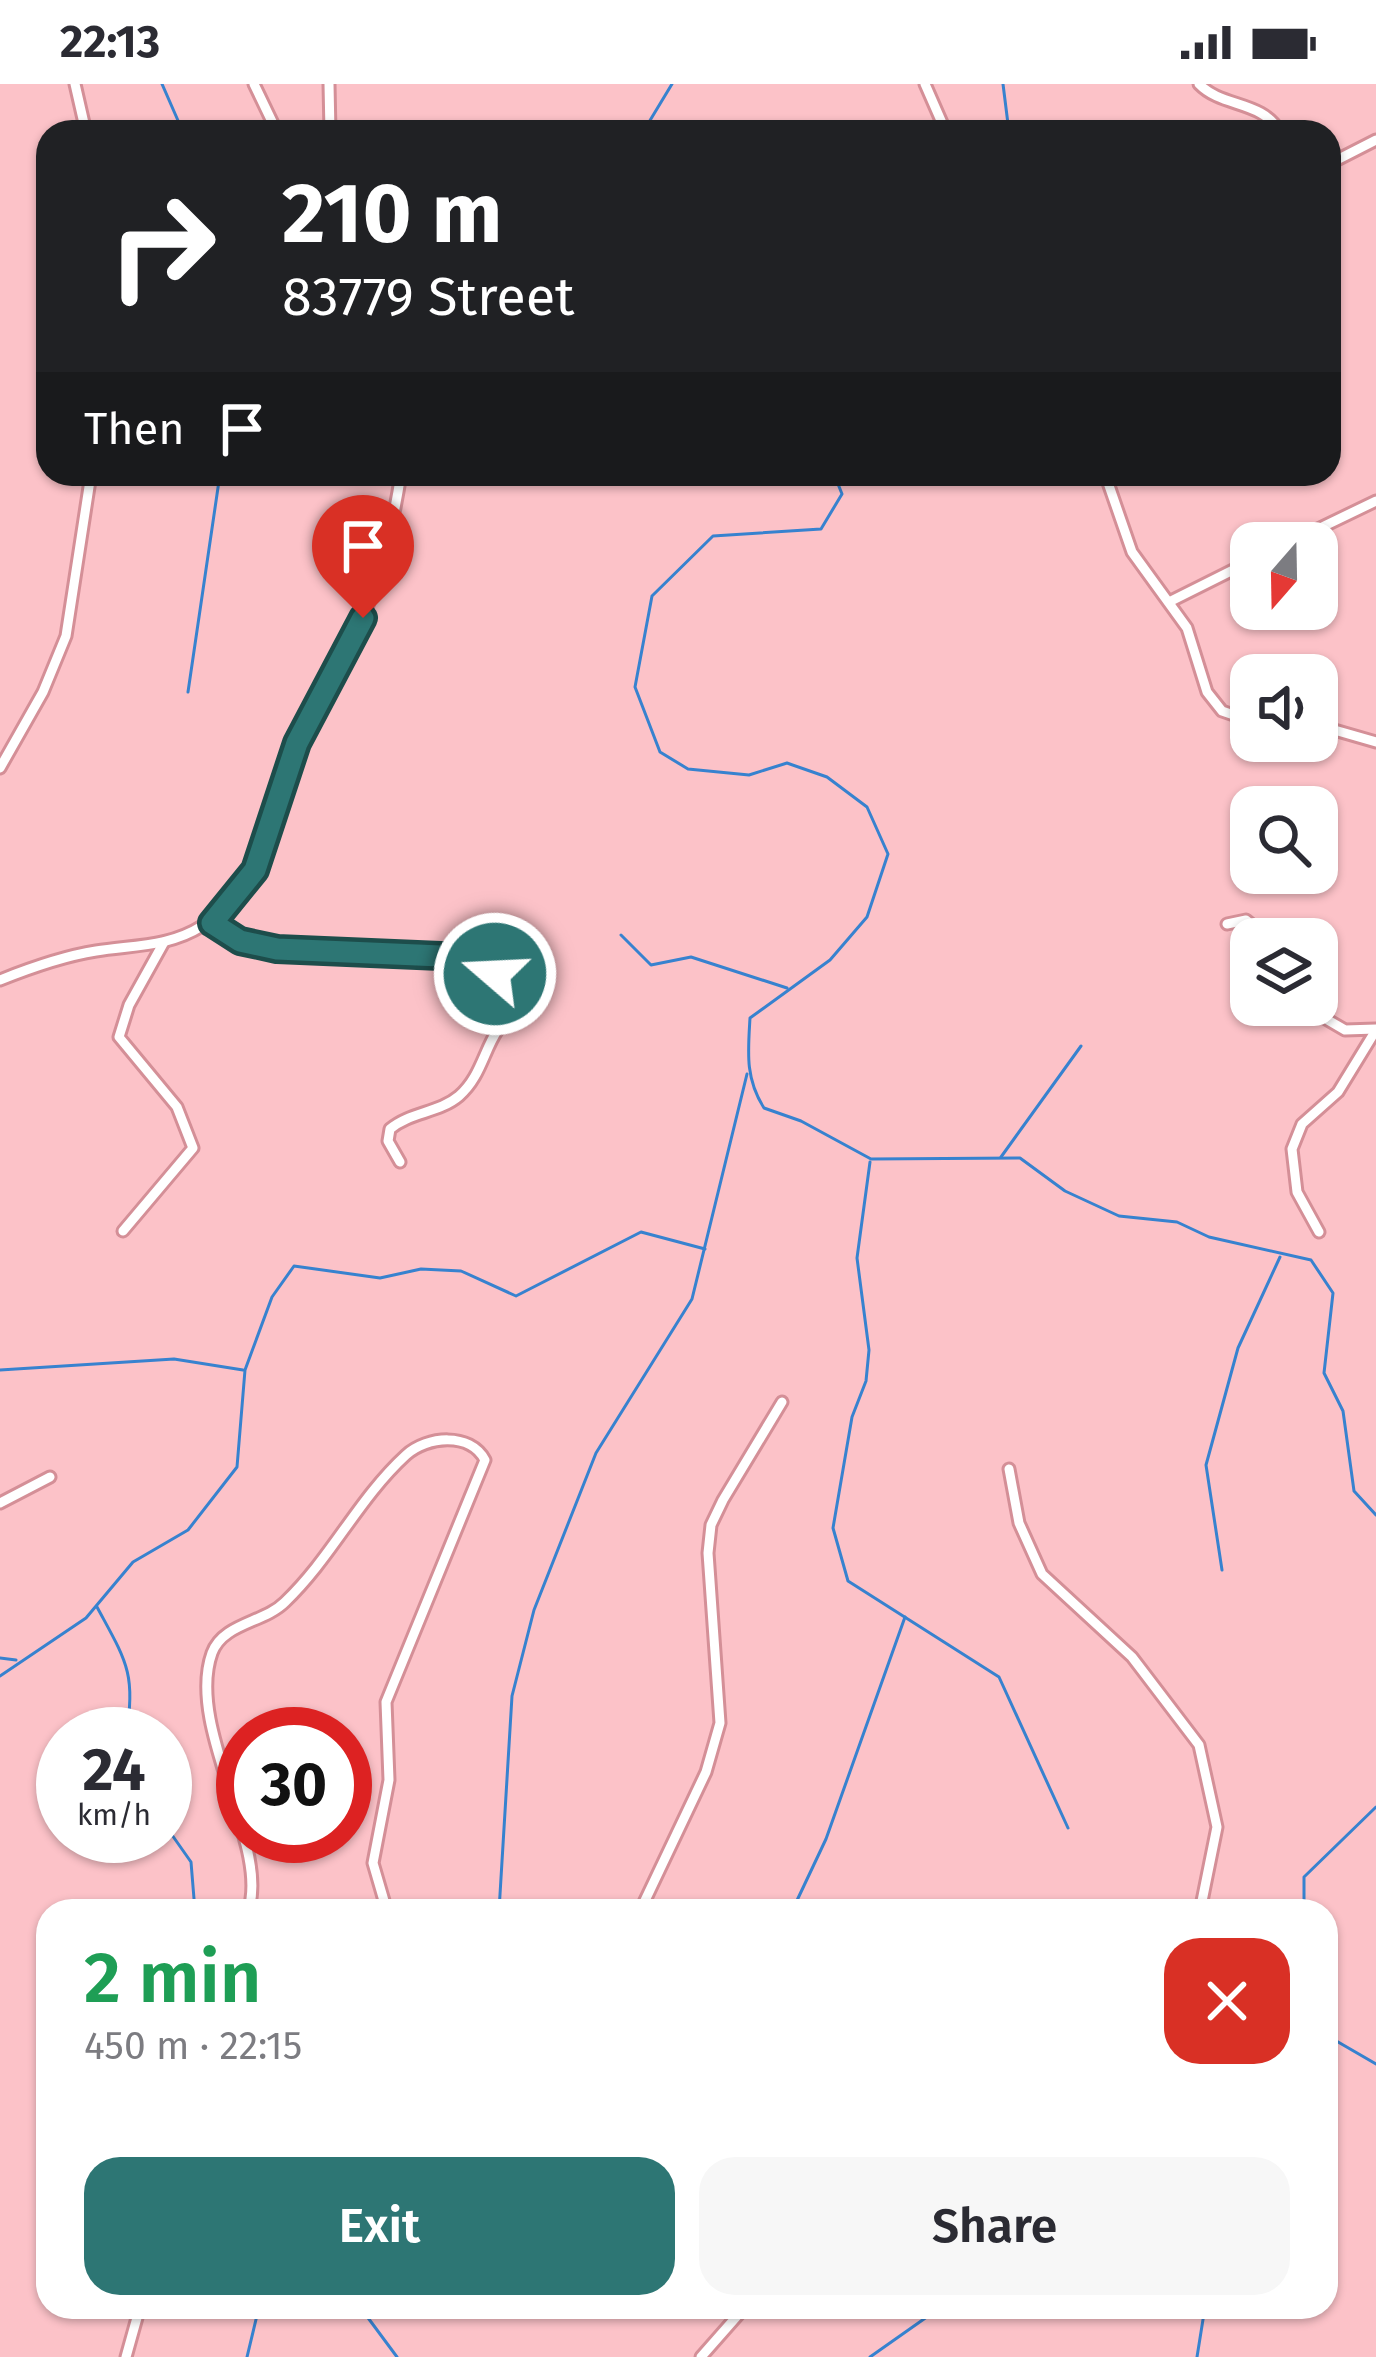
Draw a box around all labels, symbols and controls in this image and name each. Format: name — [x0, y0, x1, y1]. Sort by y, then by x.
text: 22:13 — [60, 15, 160, 69]
text: 210 m — [282, 163, 503, 264]
icon: right — [84, 168, 240, 324]
text: 83779 Street — [282, 265, 575, 329]
icon: arrive — [209, 396, 275, 462]
text: Then — [84, 402, 185, 456]
pin — [312, 495, 414, 618]
icon: arrive — [330, 513, 396, 579]
north arrow — [1230, 522, 1338, 630]
map controls — [1230, 522, 1338, 1026]
button: sound — [1230, 654, 1338, 762]
button: search — [1230, 786, 1338, 894]
position arrow — [432, 911, 558, 1037]
button: layers — [1230, 918, 1338, 1026]
speed limit sign: 30 — [216, 1707, 372, 1863]
text: 24 — [82, 1734, 146, 1806]
text: km/h — [77, 1797, 151, 1833]
text: 2 min — [84, 1935, 261, 2021]
button: close — [1164, 1938, 1290, 2064]
text: 450 m · 22:15 — [84, 2023, 302, 2069]
button: Exit — [84, 2157, 675, 2295]
button: Share — [699, 2157, 1290, 2295]

